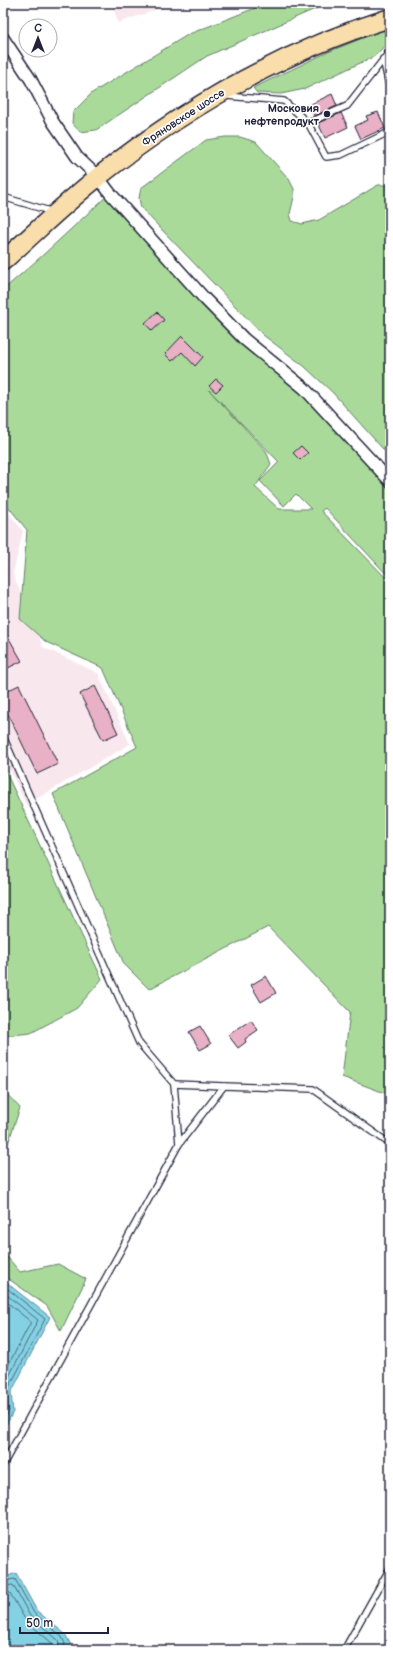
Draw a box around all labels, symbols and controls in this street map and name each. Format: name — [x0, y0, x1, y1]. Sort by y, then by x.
north arrow — [18, 18, 58, 58]
text: С — [34, 22, 42, 35]
street label: Фряновское шоссе — [140, 86, 227, 149]
place label: Московия нефтепродукт — [244, 102, 320, 128]
marker: Московия нефтепродукт — [322, 109, 332, 119]
scale bar — [20, 1609, 108, 1635]
text: 50 m — [26, 1616, 53, 1631]

